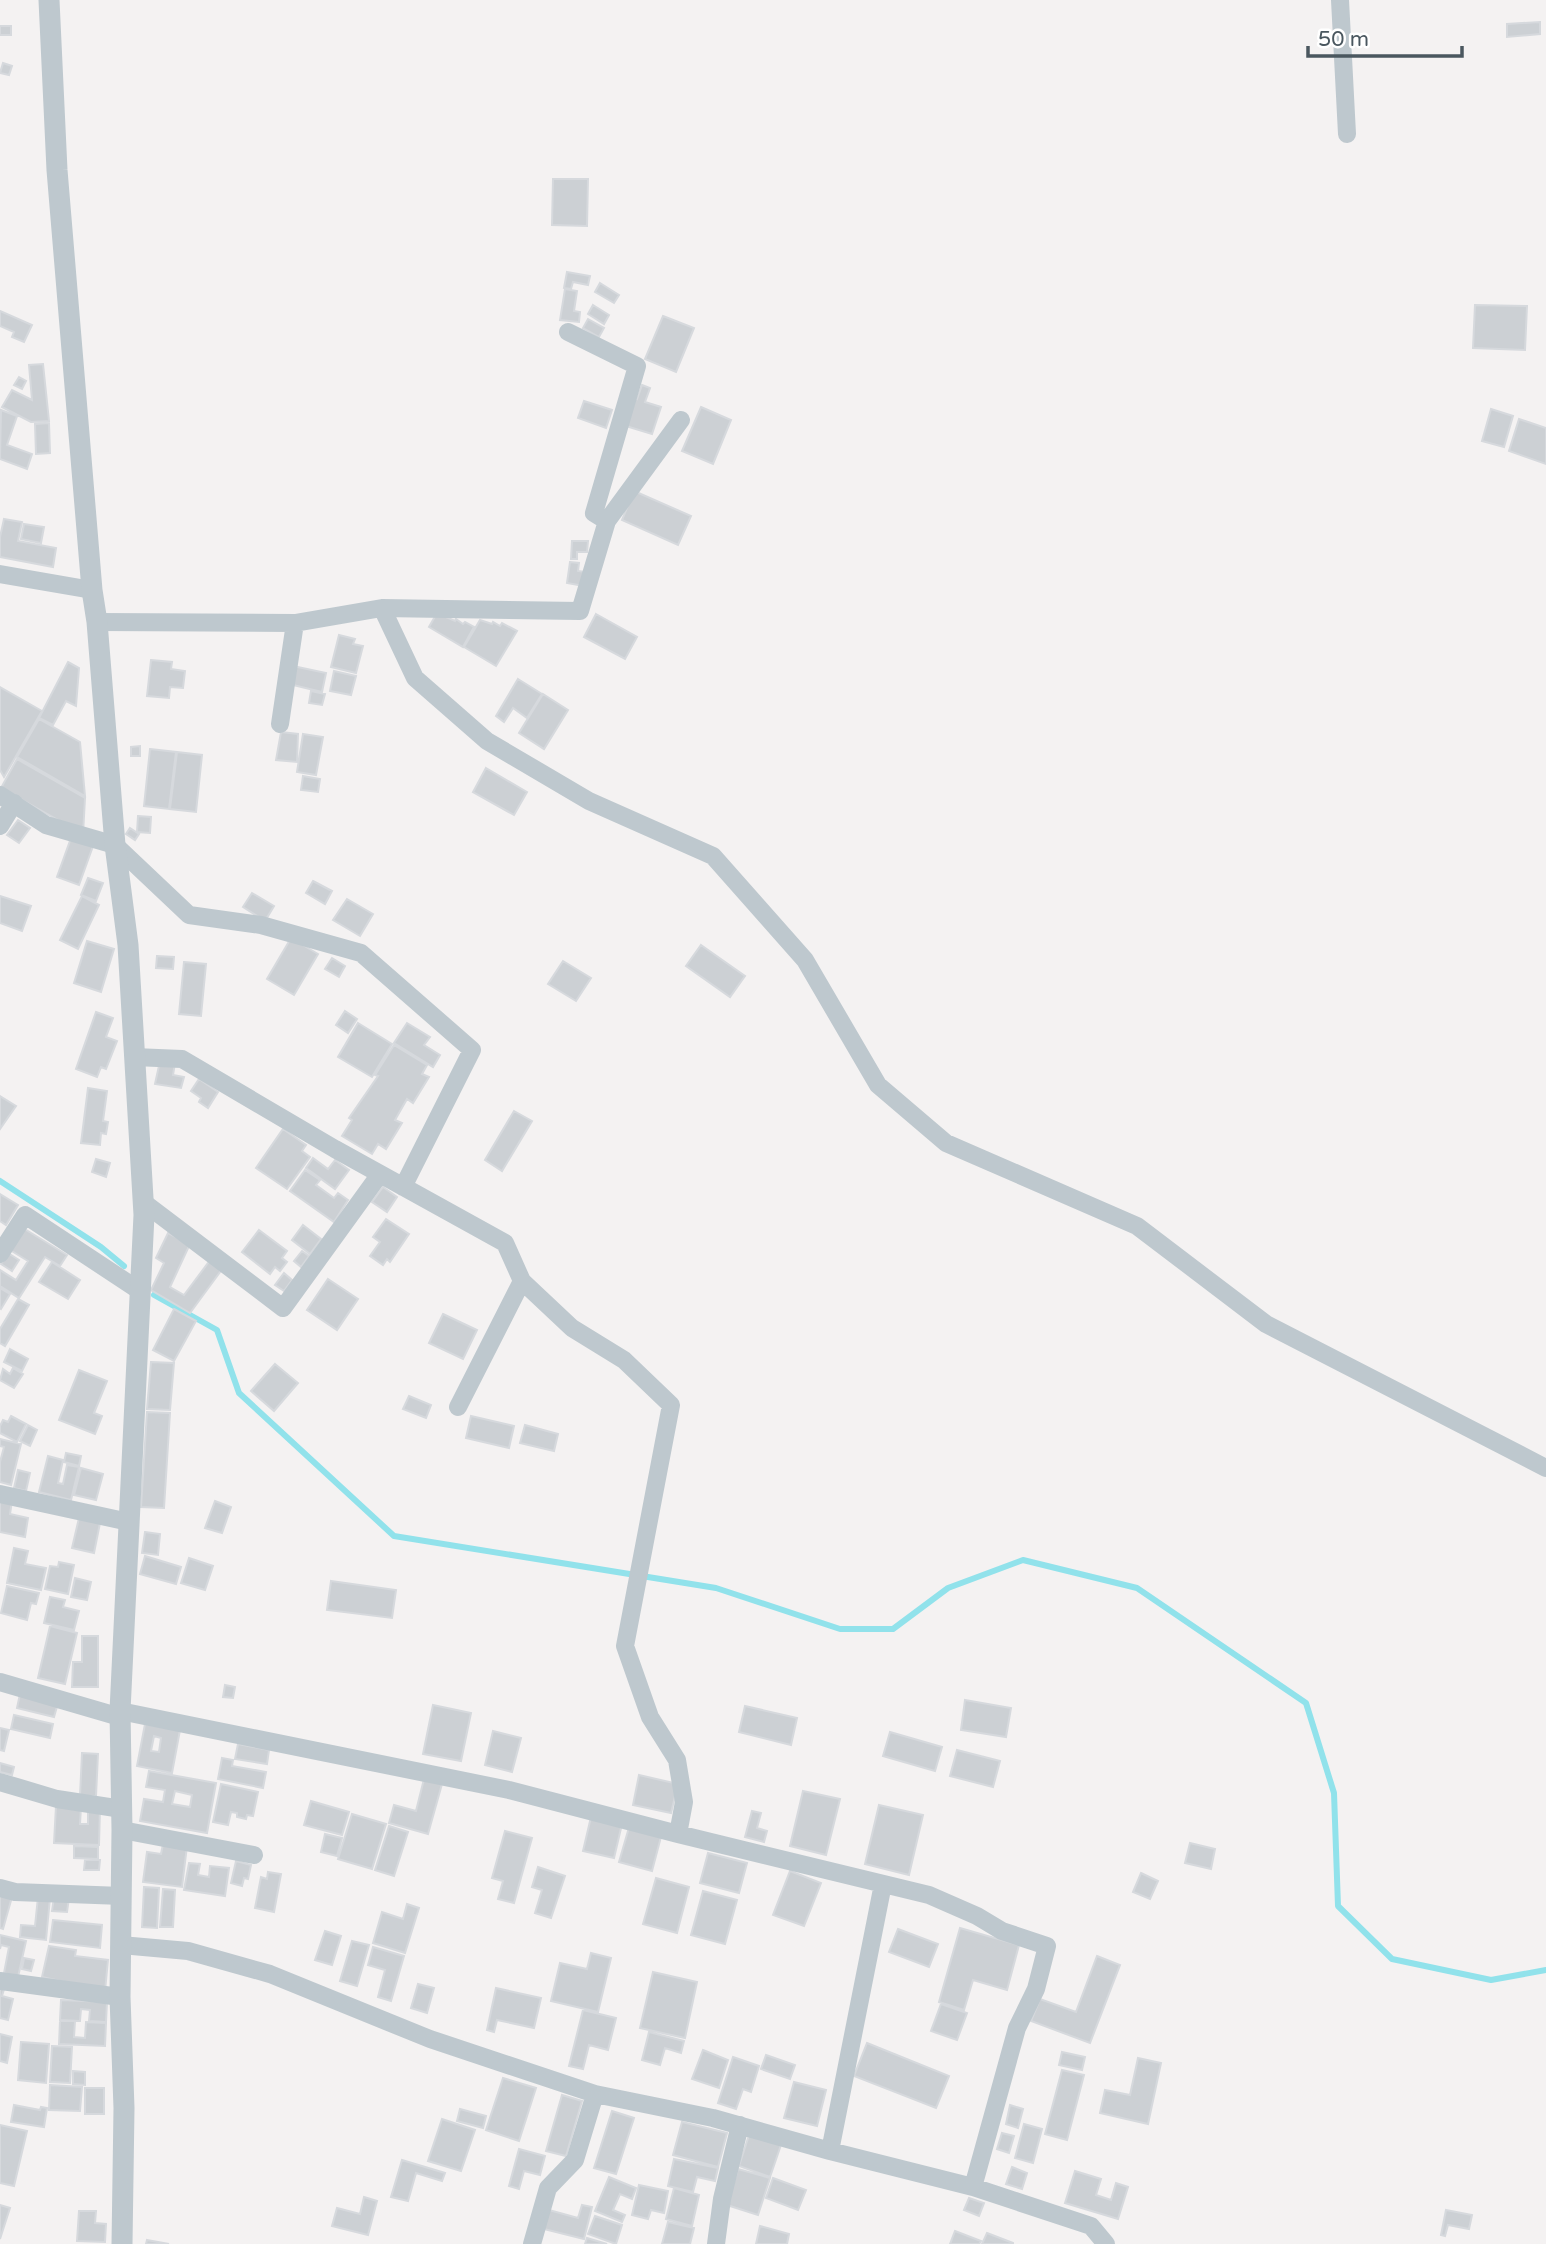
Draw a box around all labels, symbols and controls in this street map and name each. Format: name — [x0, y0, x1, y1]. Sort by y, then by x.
scale bar — [1308, 14, 1462, 58]
text: 50 m — [1318, 27, 1369, 52]

